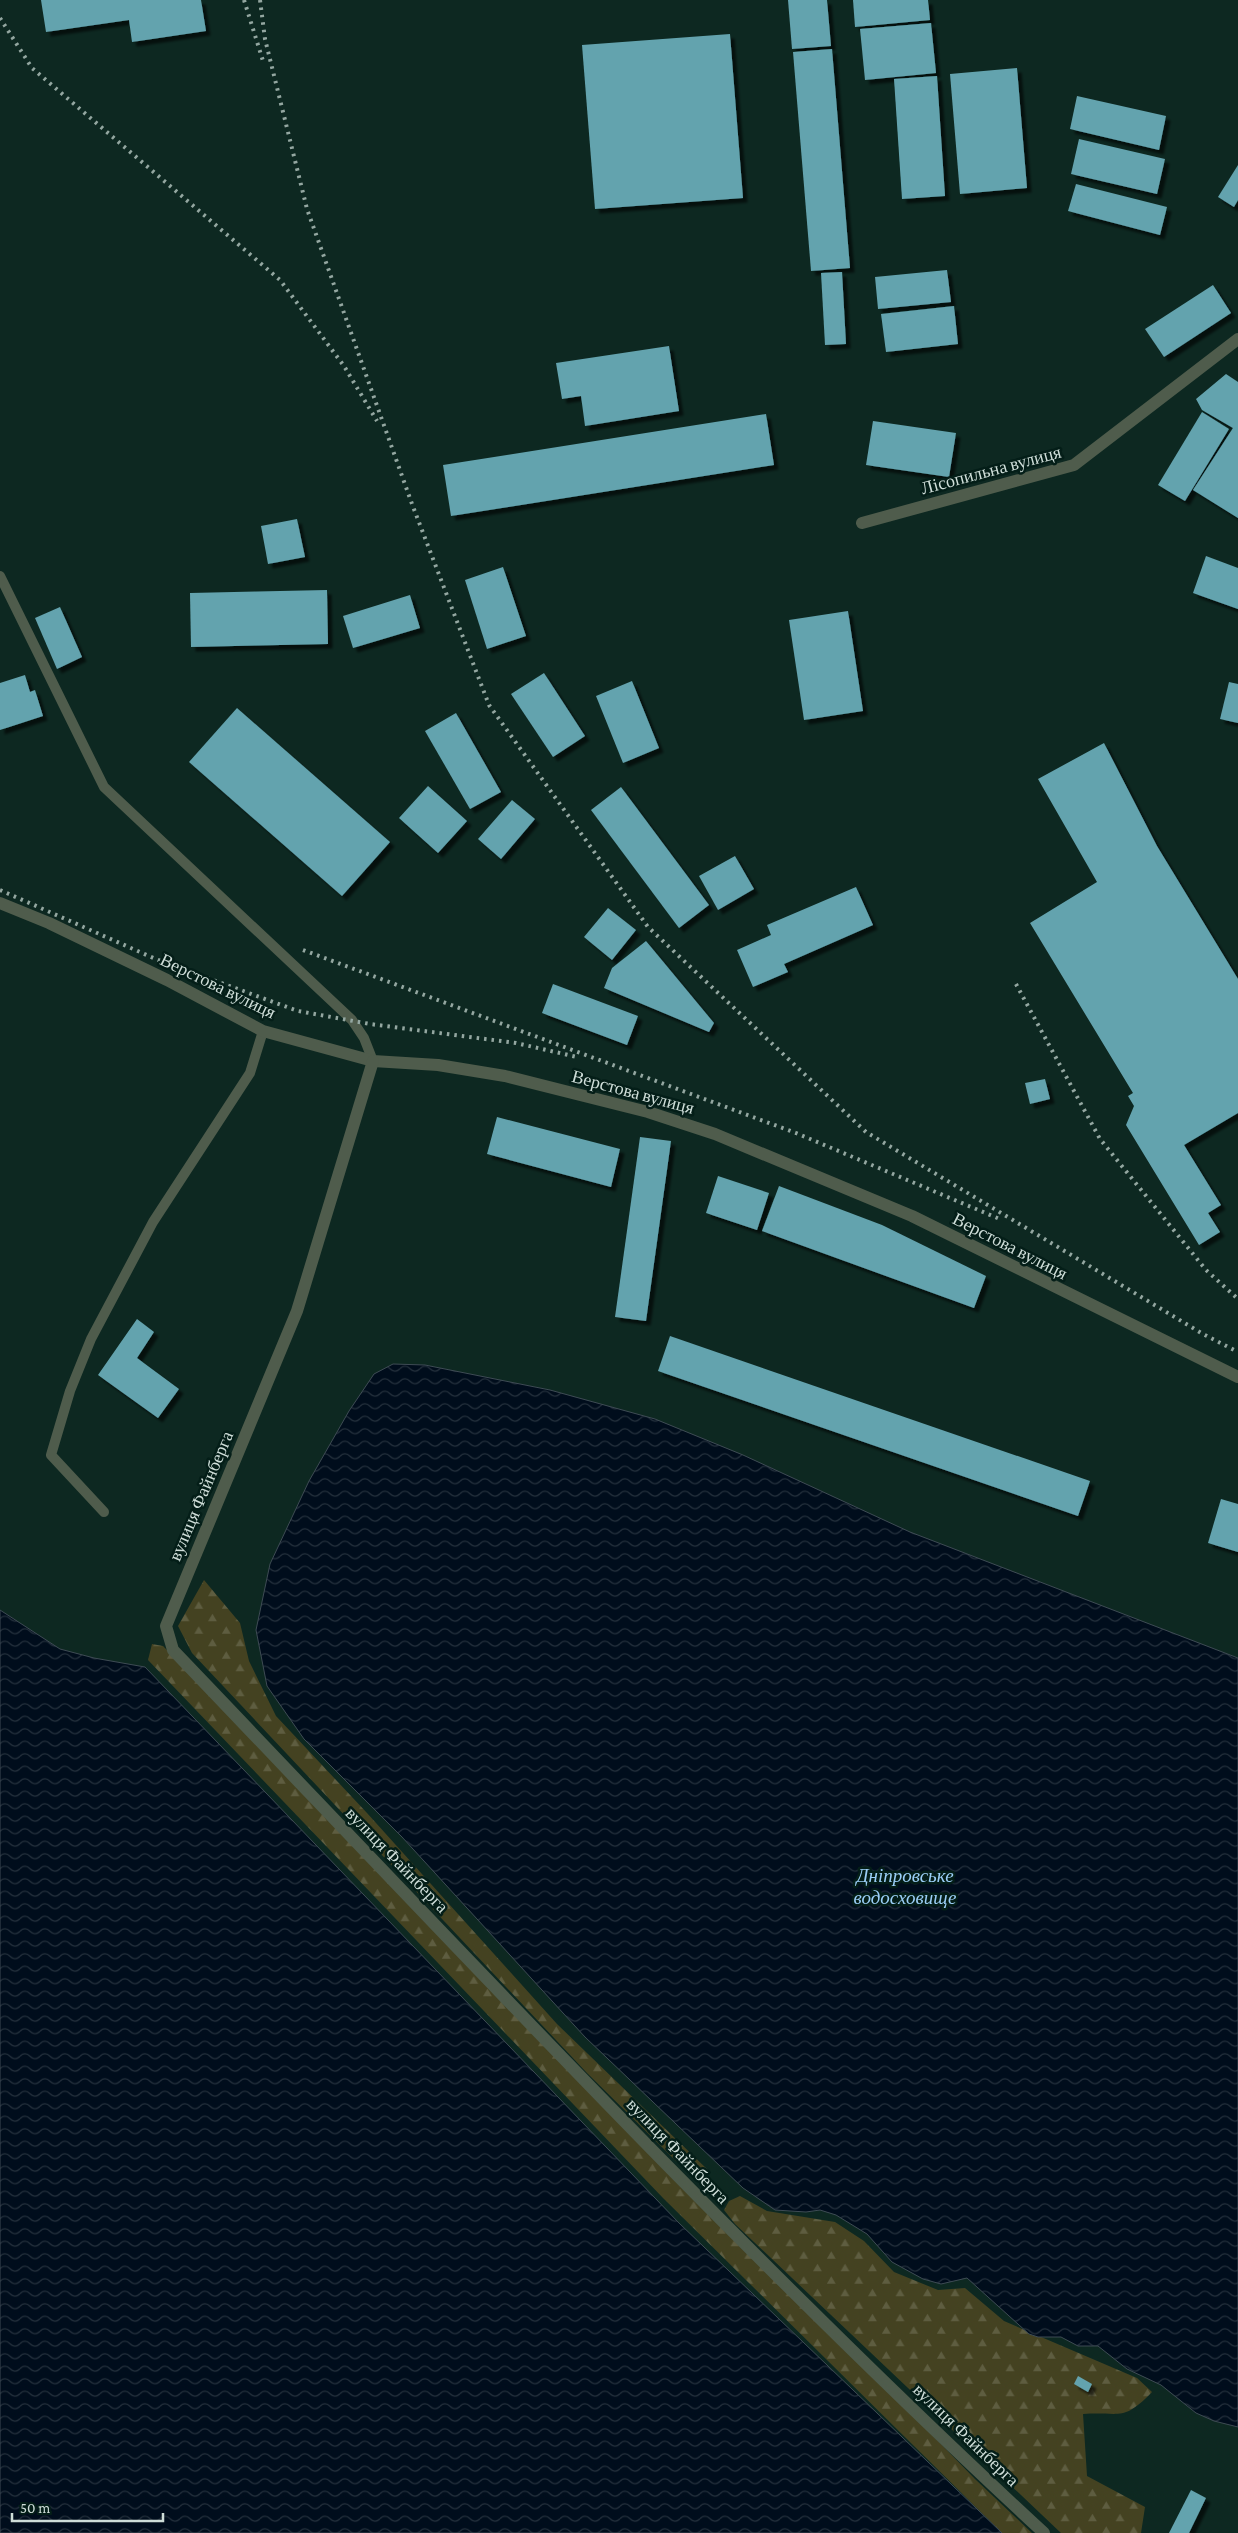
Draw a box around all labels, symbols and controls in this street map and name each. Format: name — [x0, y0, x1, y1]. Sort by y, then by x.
street label: Лісопильна вулиця — [919, 442, 1063, 498]
street label: Верстова вулиця — [157, 949, 279, 1023]
street label: Верстова вулиця — [570, 1066, 696, 1118]
street label: Верстова вулиця — [949, 1209, 1071, 1283]
street label: вулиця Файнберга — [165, 1428, 237, 1564]
street label: вулиця Файнберга — [342, 1803, 452, 1917]
water label: Дніпровське водосховище — [854, 1865, 957, 1908]
street label: вулиця Файнберга — [623, 2094, 733, 2208]
street label: вулиця Файнберга — [909, 2380, 1023, 2490]
scale bar — [12, 2490, 164, 2522]
text: 50 m — [20, 2500, 50, 2516]

